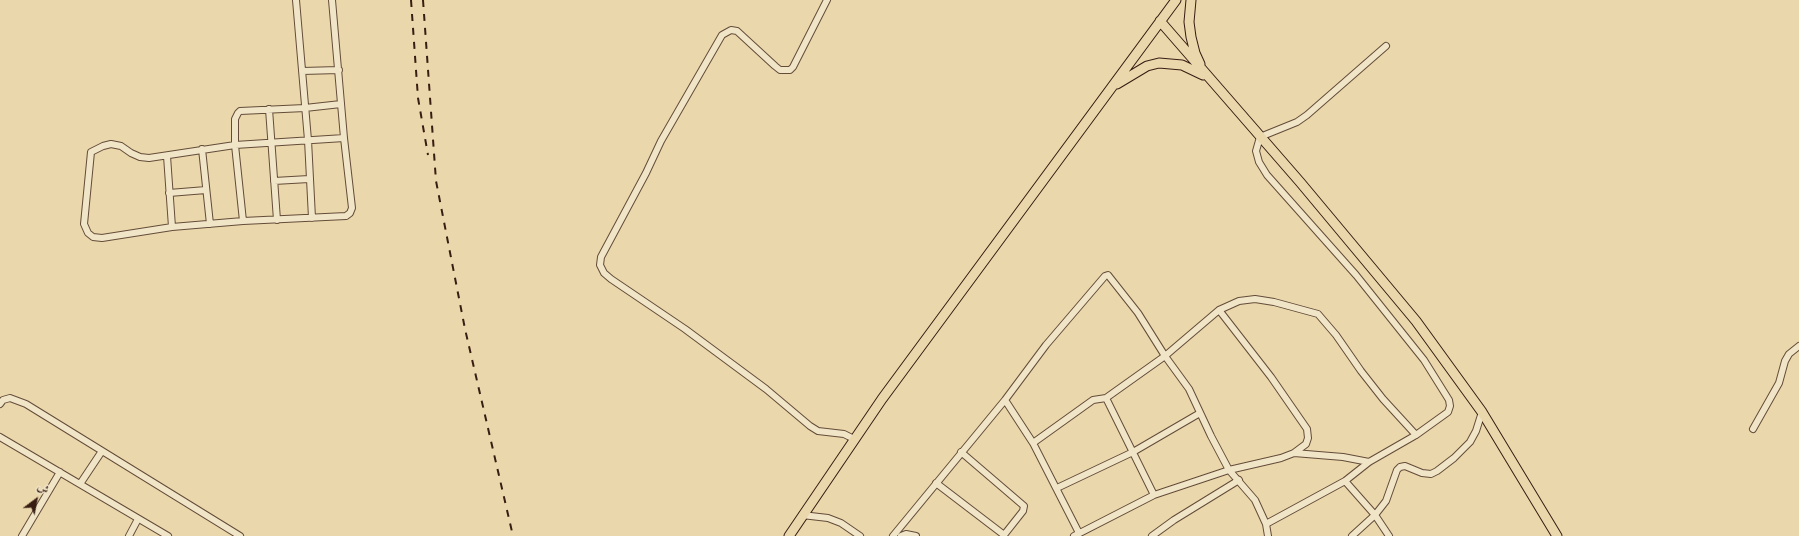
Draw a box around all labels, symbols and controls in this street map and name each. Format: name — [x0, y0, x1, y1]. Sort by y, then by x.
north arrow — [16, 480, 56, 520]
text: ش — [35, 482, 50, 497]

